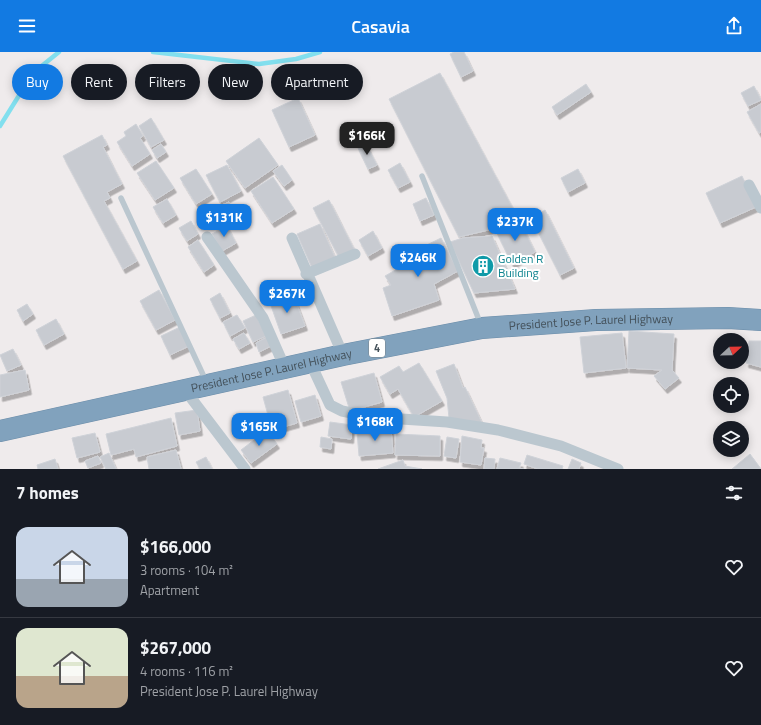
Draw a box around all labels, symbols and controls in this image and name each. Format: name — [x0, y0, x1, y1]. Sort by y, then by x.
text: Casavia — [351, 13, 410, 40]
icon: menu — [16, 15, 38, 37]
icon: share — [723, 15, 745, 37]
chip: Buy — [12, 64, 63, 100]
chip: Rent — [71, 64, 127, 100]
chip: Filters — [135, 64, 200, 100]
chip: New — [208, 64, 263, 100]
chip: Apartment — [271, 64, 363, 100]
pin: $166K — [339, 122, 395, 156]
text: $166K — [349, 125, 385, 145]
pin: $131K — [196, 204, 252, 238]
text: $131K — [206, 207, 242, 227]
pin: $237K — [487, 208, 543, 242]
text: $237K — [497, 211, 533, 231]
pin: $246K — [390, 244, 446, 278]
text: $246K — [400, 247, 436, 267]
place label: Golden R Building — [498, 249, 543, 282]
building icon: Golden R Building — [470, 253, 496, 279]
pin: $267K — [259, 280, 315, 314]
text: $267K — [269, 283, 305, 303]
street label: President Jose P. Laurel Highway — [508, 309, 673, 335]
north arrow — [713, 333, 749, 369]
map controls — [713, 333, 749, 457]
road number: 4 — [369, 339, 385, 357]
street label: President Jose P. Laurel Highway — [189, 343, 354, 397]
button: locate — [713, 377, 749, 413]
pin: $168K — [347, 408, 403, 442]
text: $168K — [357, 411, 393, 431]
pin: $165K — [231, 413, 287, 447]
text: $165K — [241, 416, 277, 436]
button: layers — [713, 421, 749, 457]
text: 7 homes — [16, 480, 79, 506]
icon: filters — [723, 482, 745, 504]
text: $166,000 — [140, 534, 211, 560]
icon: home — [48, 543, 96, 591]
icon: heart — [723, 556, 745, 578]
text: 3 rooms · 104 m² — [140, 560, 233, 580]
text: Apartment — [140, 580, 199, 600]
text: $267,000 — [140, 635, 211, 661]
icon: home — [48, 644, 96, 692]
icon: heart — [723, 657, 745, 679]
text: 4 rooms · 116 m² — [140, 661, 233, 681]
text: President Jose P. Laurel Highway — [140, 681, 318, 701]

